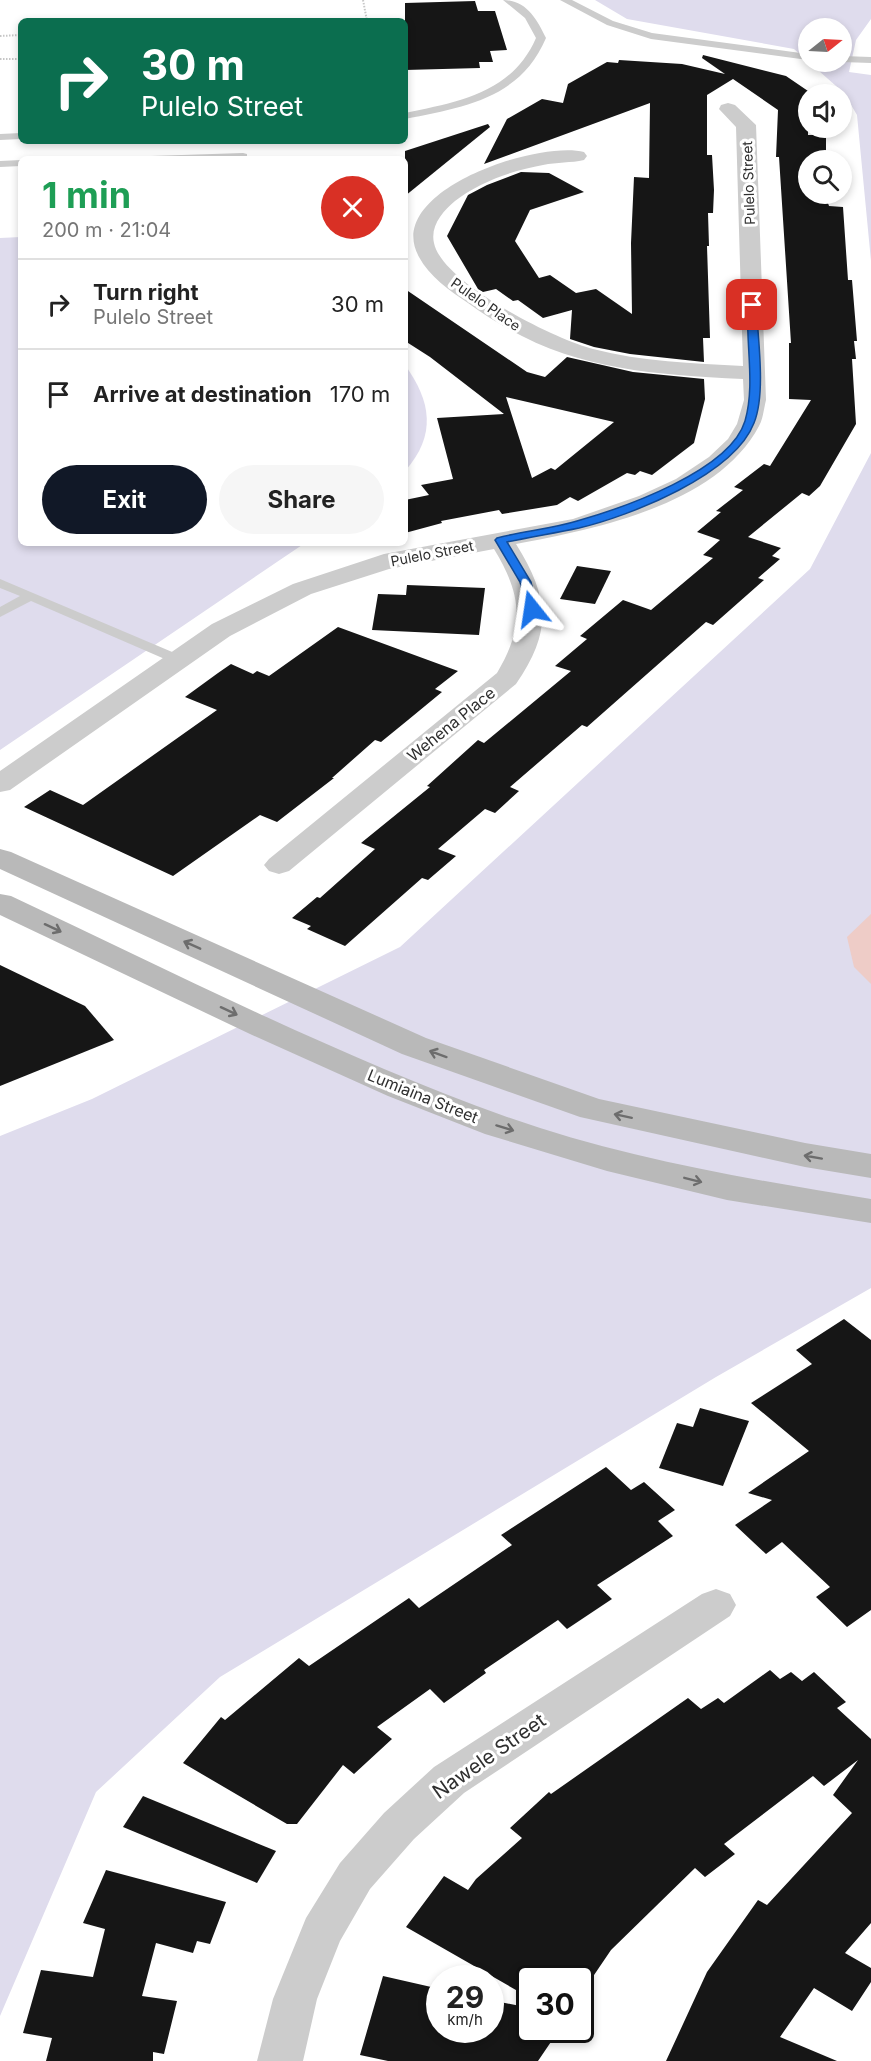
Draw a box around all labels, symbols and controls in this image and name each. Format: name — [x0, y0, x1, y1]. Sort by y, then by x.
north arrow — [798, 18, 852, 72]
map controls — [798, 18, 852, 204]
text: 30 m — [141, 39, 245, 90]
icon: right — [42, 42, 120, 120]
button: sound — [798, 84, 852, 138]
text: Pulelo Street — [141, 90, 303, 123]
street label: Pulelo Street — [738, 140, 758, 225]
button: search — [798, 150, 852, 204]
text: 1 min — [42, 173, 131, 217]
button: close — [321, 176, 384, 239]
text: 200 m · 21:04 — [42, 218, 171, 242]
street label: Pulelo Place — [448, 274, 524, 334]
text: Turn right — [93, 279, 199, 305]
pin — [726, 279, 777, 330]
icon: right — [42, 288, 75, 321]
icon: arrive — [735, 288, 768, 321]
text: 30 m — [331, 291, 384, 317]
text: Pulelo Street — [93, 305, 213, 329]
icon: arrive — [42, 378, 75, 411]
text: Arrive at destination — [93, 381, 312, 407]
text: 170 m — [330, 381, 390, 407]
button: Exit — [42, 465, 207, 534]
button: Share — [219, 465, 384, 534]
street label: Pulelo Street — [389, 537, 475, 569]
position arrow — [500, 577, 564, 641]
street label: Wehena Place — [403, 682, 499, 766]
one-way arrow — [43, 923, 61, 935]
one-way arrow — [183, 939, 201, 951]
one-way arrow — [220, 1006, 238, 1018]
one-way arrow — [429, 1048, 448, 1059]
street label: Lumiaina Street — [365, 1065, 481, 1127]
one-way arrow — [613, 1110, 633, 1121]
one-way arrow — [495, 1124, 514, 1135]
one-way arrow — [804, 1151, 824, 1162]
one-way arrow — [684, 1174, 703, 1186]
street label: Nawele Street — [428, 1708, 551, 1804]
speed limit sign: 30 — [516, 1965, 594, 2043]
text: 29 — [446, 1979, 484, 2015]
text: km/h — [447, 2010, 483, 2029]

